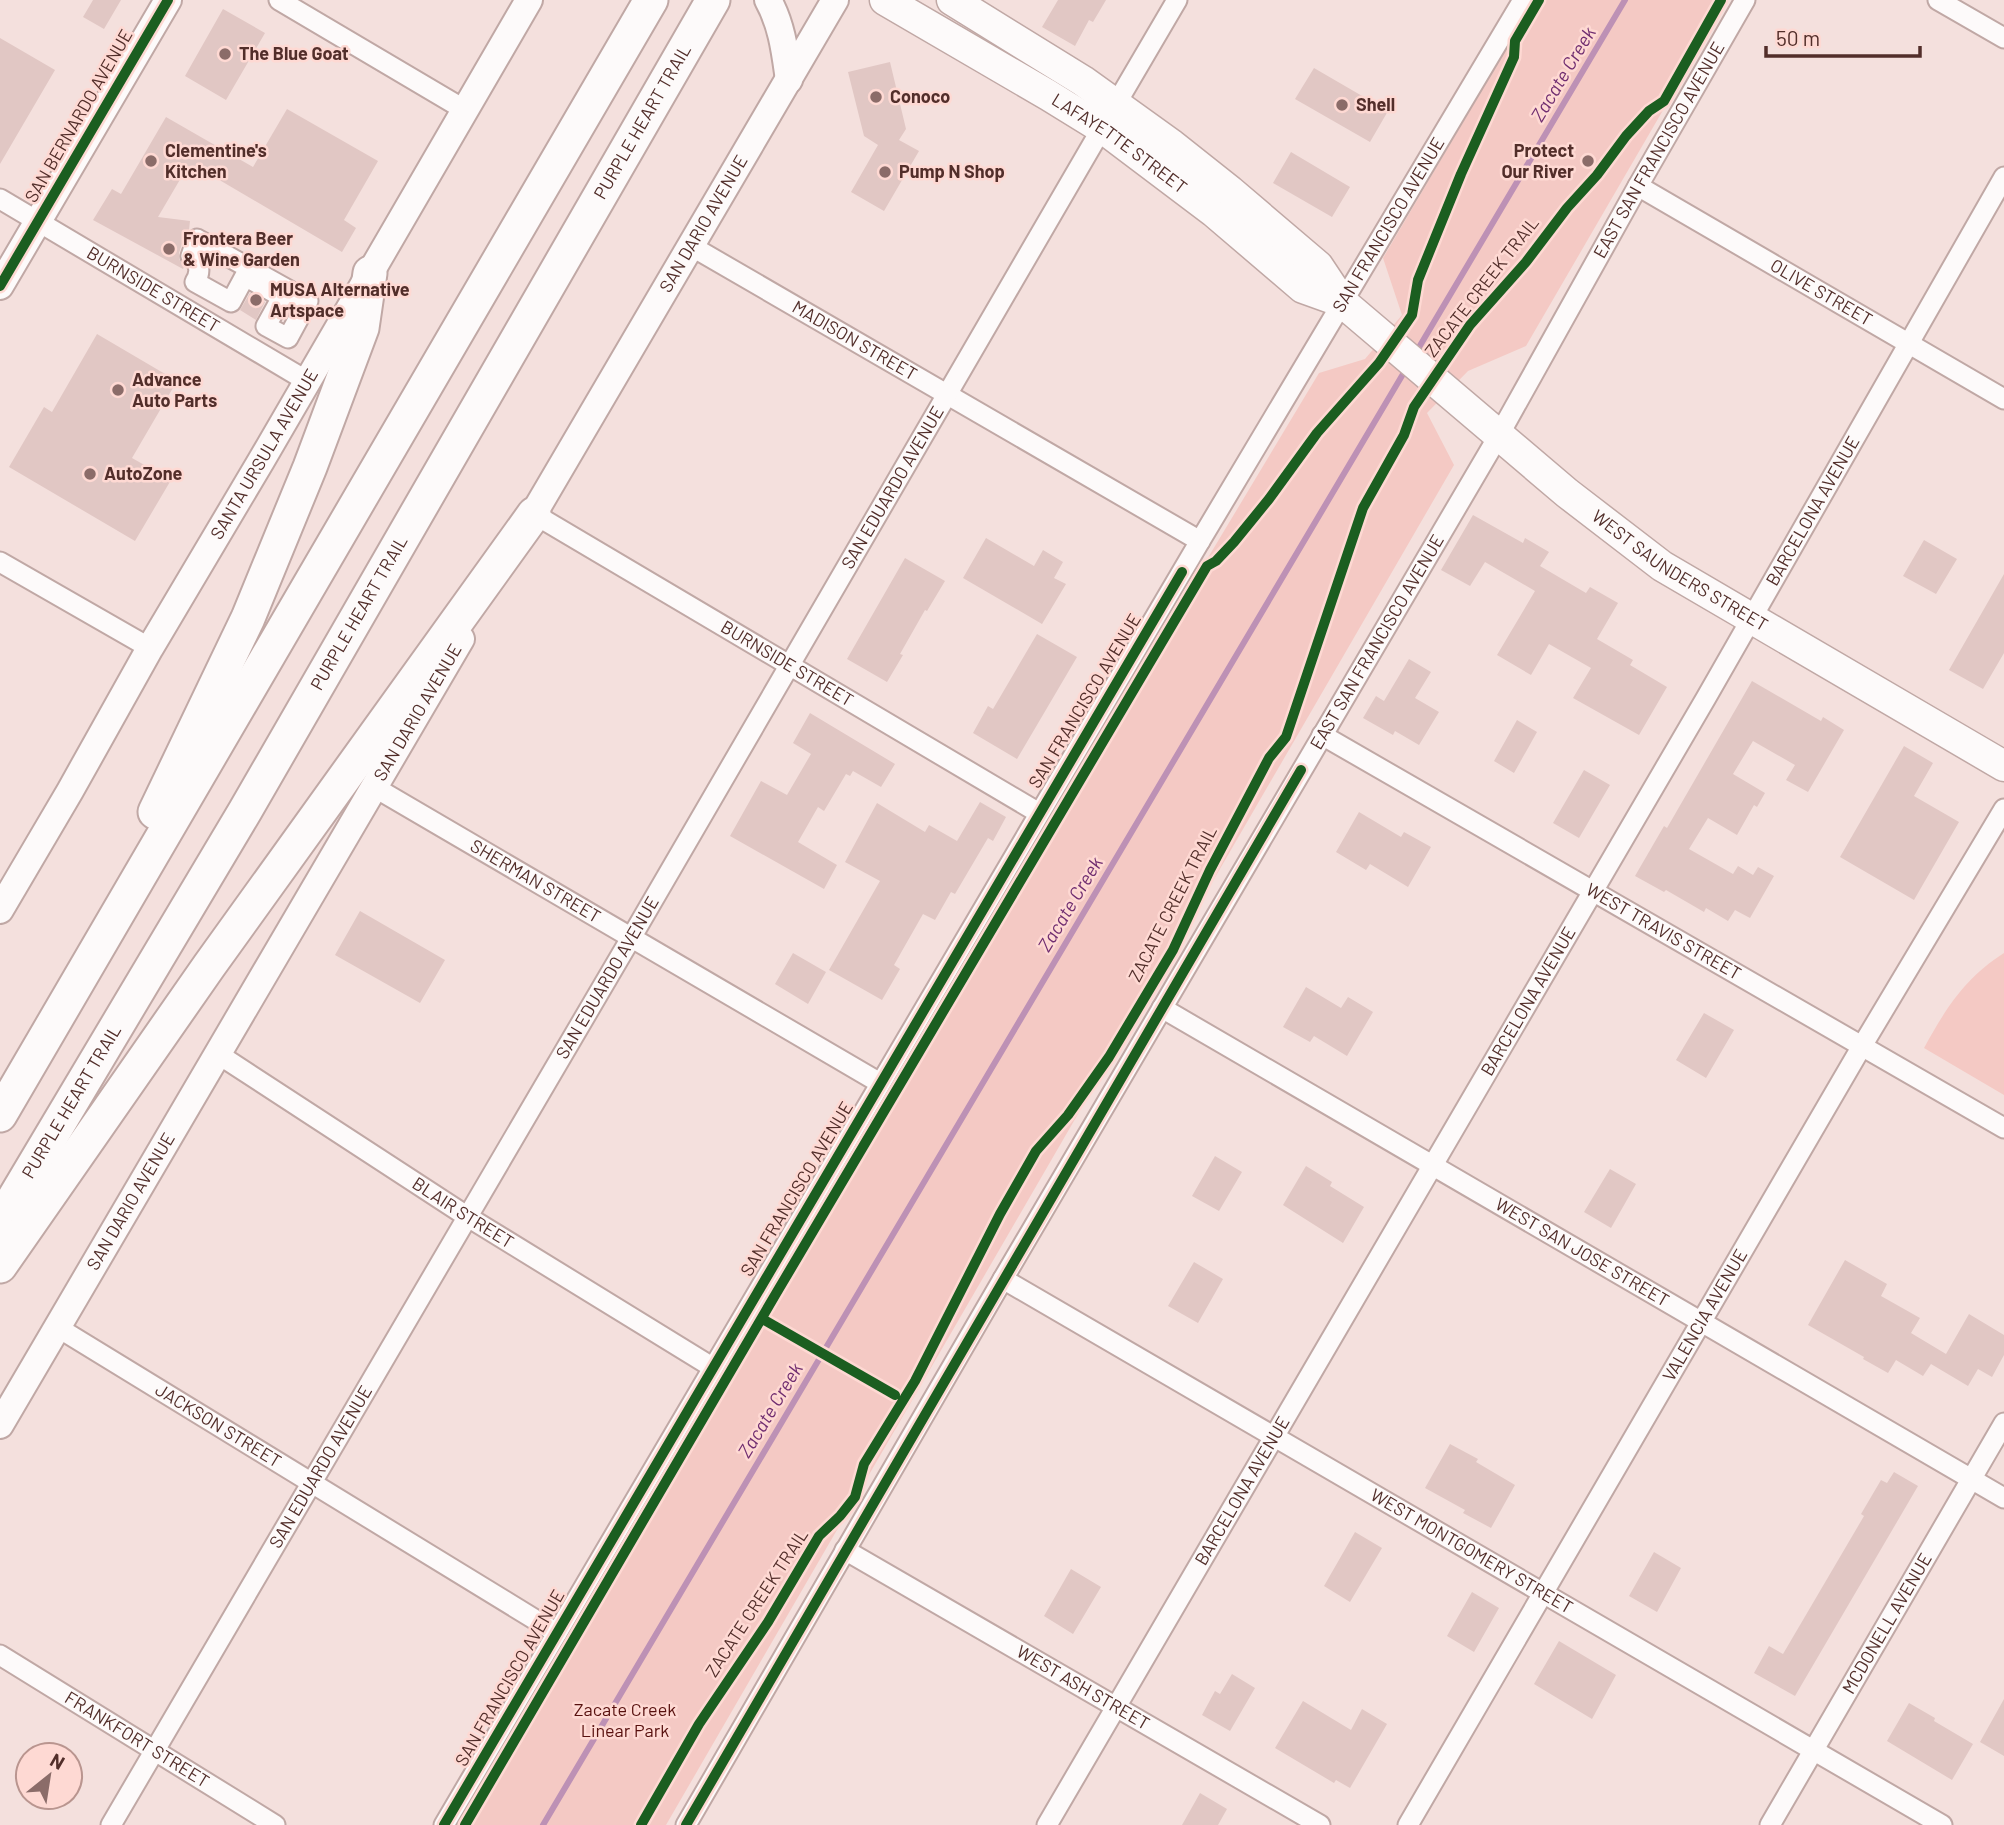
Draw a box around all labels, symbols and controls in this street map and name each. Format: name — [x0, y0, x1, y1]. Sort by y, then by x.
scale bar — [1766, 14, 1920, 58]
water label: Zacate Creek — [1525, 22, 1600, 125]
street label: SAN BERNARDO AVENUE — [20, 25, 137, 206]
text: 50 m — [1776, 25, 1820, 50]
street label: EAST SAN FRANCISCO AVENUE — [1588, 38, 1729, 262]
street label: PURPLE HEART TRAIL — [588, 40, 695, 203]
place label: The Blue Goat — [239, 42, 349, 64]
marker: The Blue Goat — [217, 46, 233, 62]
place label: Conoco — [890, 85, 950, 107]
street label: LAFAYETTE STREET — [1048, 88, 1192, 198]
marker: Conoco — [868, 89, 884, 105]
place label: Shell — [1356, 93, 1395, 115]
marker: Shell — [1334, 97, 1350, 113]
street label: SAN FRANCISCO AVENUE — [1327, 133, 1449, 316]
place label: Clementine's Kitchen — [165, 139, 267, 182]
place label: Protect Our River — [1501, 139, 1574, 182]
street label: SAN DARIO AVENUE — [654, 151, 752, 296]
marker: Clementine's Kitchen — [143, 153, 159, 169]
marker: Protect Our River — [1580, 153, 1596, 169]
place label: Pump N Shop — [899, 160, 1005, 182]
marker: Pump N Shop — [877, 164, 893, 180]
street label: ZACATE CREEK TRAIL — [1420, 212, 1543, 361]
place label: Frontera Beer & Wine Garden — [183, 227, 300, 270]
street label: BURNSIDE STREET — [83, 241, 224, 337]
marker: Frontera Beer & Wine Garden — [161, 241, 177, 257]
street label: OLIVE STREET — [1767, 253, 1877, 330]
place label: MUSA Alternative Artspace — [270, 278, 410, 321]
marker: MUSA Alternative Artspace — [248, 292, 264, 308]
street label: MADISON STREET — [789, 295, 921, 385]
street label: SANTA URSULA AVENUE — [205, 365, 322, 543]
place label: Advance Auto Parts — [132, 368, 217, 411]
marker: Advance Auto Parts — [110, 382, 126, 398]
street label: SAN EDUARDO AVENUE — [836, 402, 948, 573]
street label: BARCELONA AVENUE — [1761, 432, 1864, 589]
place label: AutoZone — [104, 462, 182, 484]
marker: AutoZone — [82, 466, 98, 482]
street label: WEST SAUNDERS STREET — [1588, 504, 1772, 635]
street label: EAST SAN FRANCISCO AVENUE — [1305, 530, 1448, 753]
street label: PURPLE HEART TRAIL — [305, 531, 412, 694]
street label: SAN FRANCISCO AVENUE — [1023, 609, 1145, 792]
street label: BURNSIDE STREET — [717, 615, 858, 711]
street label: SAN DARIO AVENUE — [368, 639, 466, 785]
street label: ZACATE CREEK TRAIL — [1123, 822, 1221, 985]
street label: SHERMAN STREET — [467, 834, 605, 927]
water label: Zacate Creek — [1032, 852, 1107, 955]
street label: WEST TRAVIS STREET — [1582, 878, 1745, 984]
street label: SAN EDUARDO AVENUE — [551, 892, 663, 1063]
street label: BARCELONA AVENUE — [1476, 923, 1580, 1079]
street label: PURPLE HEART TRAIL — [17, 1020, 125, 1182]
street label: SAN FRANCISCO AVENUE — [735, 1097, 857, 1280]
street label: SAN DARIO AVENUE — [81, 1128, 179, 1274]
street label: BLAIR STREET — [409, 1172, 518, 1253]
street label: WEST SAN JOSE STREET — [1492, 1192, 1673, 1311]
street label: VALENCIA AVENUE — [1657, 1245, 1751, 1385]
water label: Zacate Creek — [732, 1358, 807, 1461]
street label: JACKSON STREET — [152, 1378, 286, 1472]
street label: SAN EDUARDO AVENUE — [264, 1381, 376, 1552]
street label: BARCELONA AVENUE — [1189, 1412, 1294, 1569]
street label: WEST MONTGOMERY STREET — [1367, 1483, 1577, 1618]
street label: ZACATE CREEK TRAIL — [700, 1524, 812, 1681]
street label: MCDONELL AVENUE — [1837, 1549, 1936, 1697]
street label: SAN FRANCISCO AVENUE — [450, 1585, 569, 1770]
street label: WEST ASH STREET — [1013, 1640, 1154, 1734]
street label: FRANKFORT STREET — [61, 1686, 214, 1792]
park label: Zacate Creek Linear Park — [574, 1698, 676, 1741]
north arrow — [14, 1741, 84, 1811]
text: N — [47, 1748, 69, 1774]

